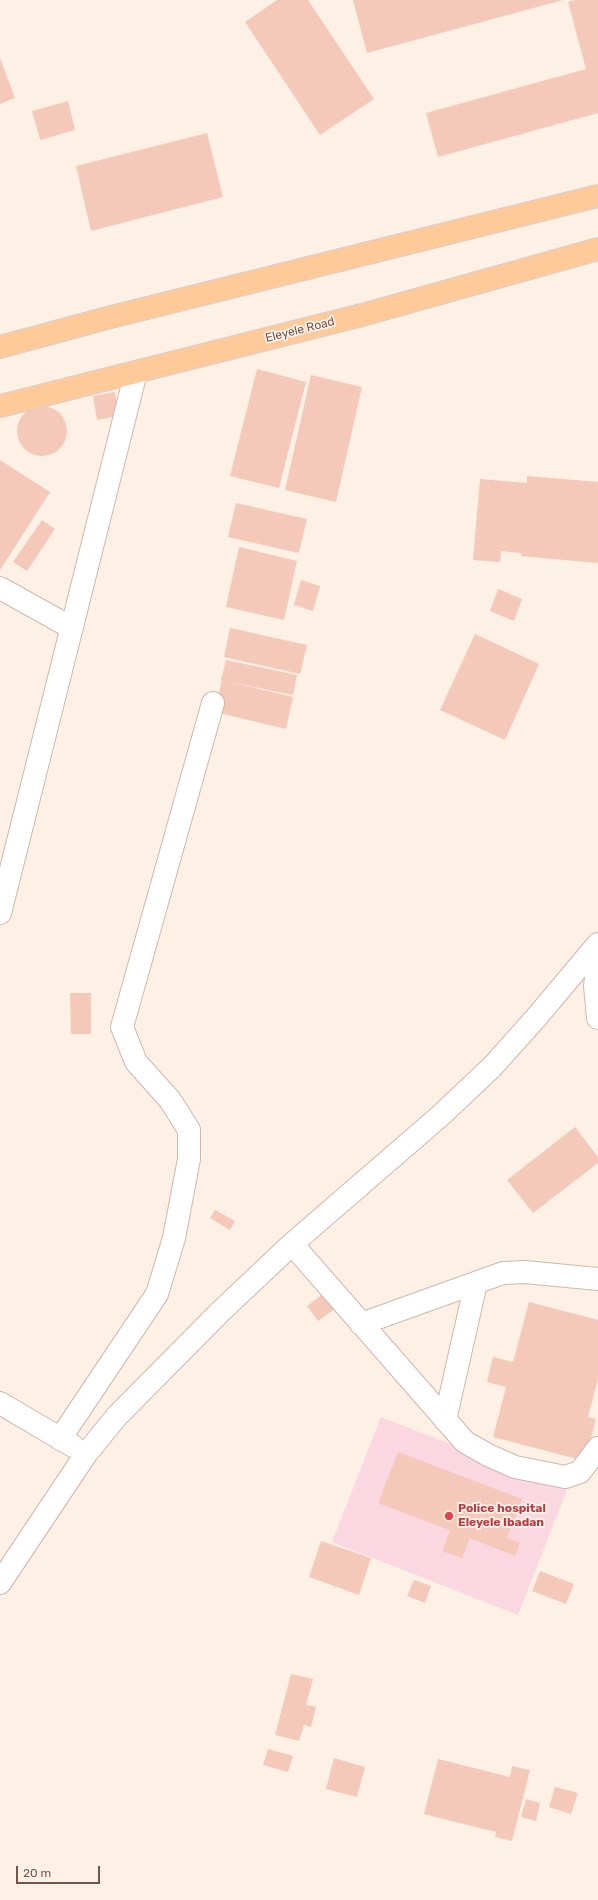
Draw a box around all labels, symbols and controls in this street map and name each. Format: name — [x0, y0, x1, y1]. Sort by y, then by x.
street label: Eleyele Road — [264, 314, 336, 346]
place label: Police hospital Eleyele Ibadan — [458, 1502, 546, 1530]
marker: Police hospital Eleyele Ibadan — [443, 1510, 455, 1522]
scale bar — [18, 1858, 102, 1884]
text: 20 m — [23, 1866, 51, 1880]

